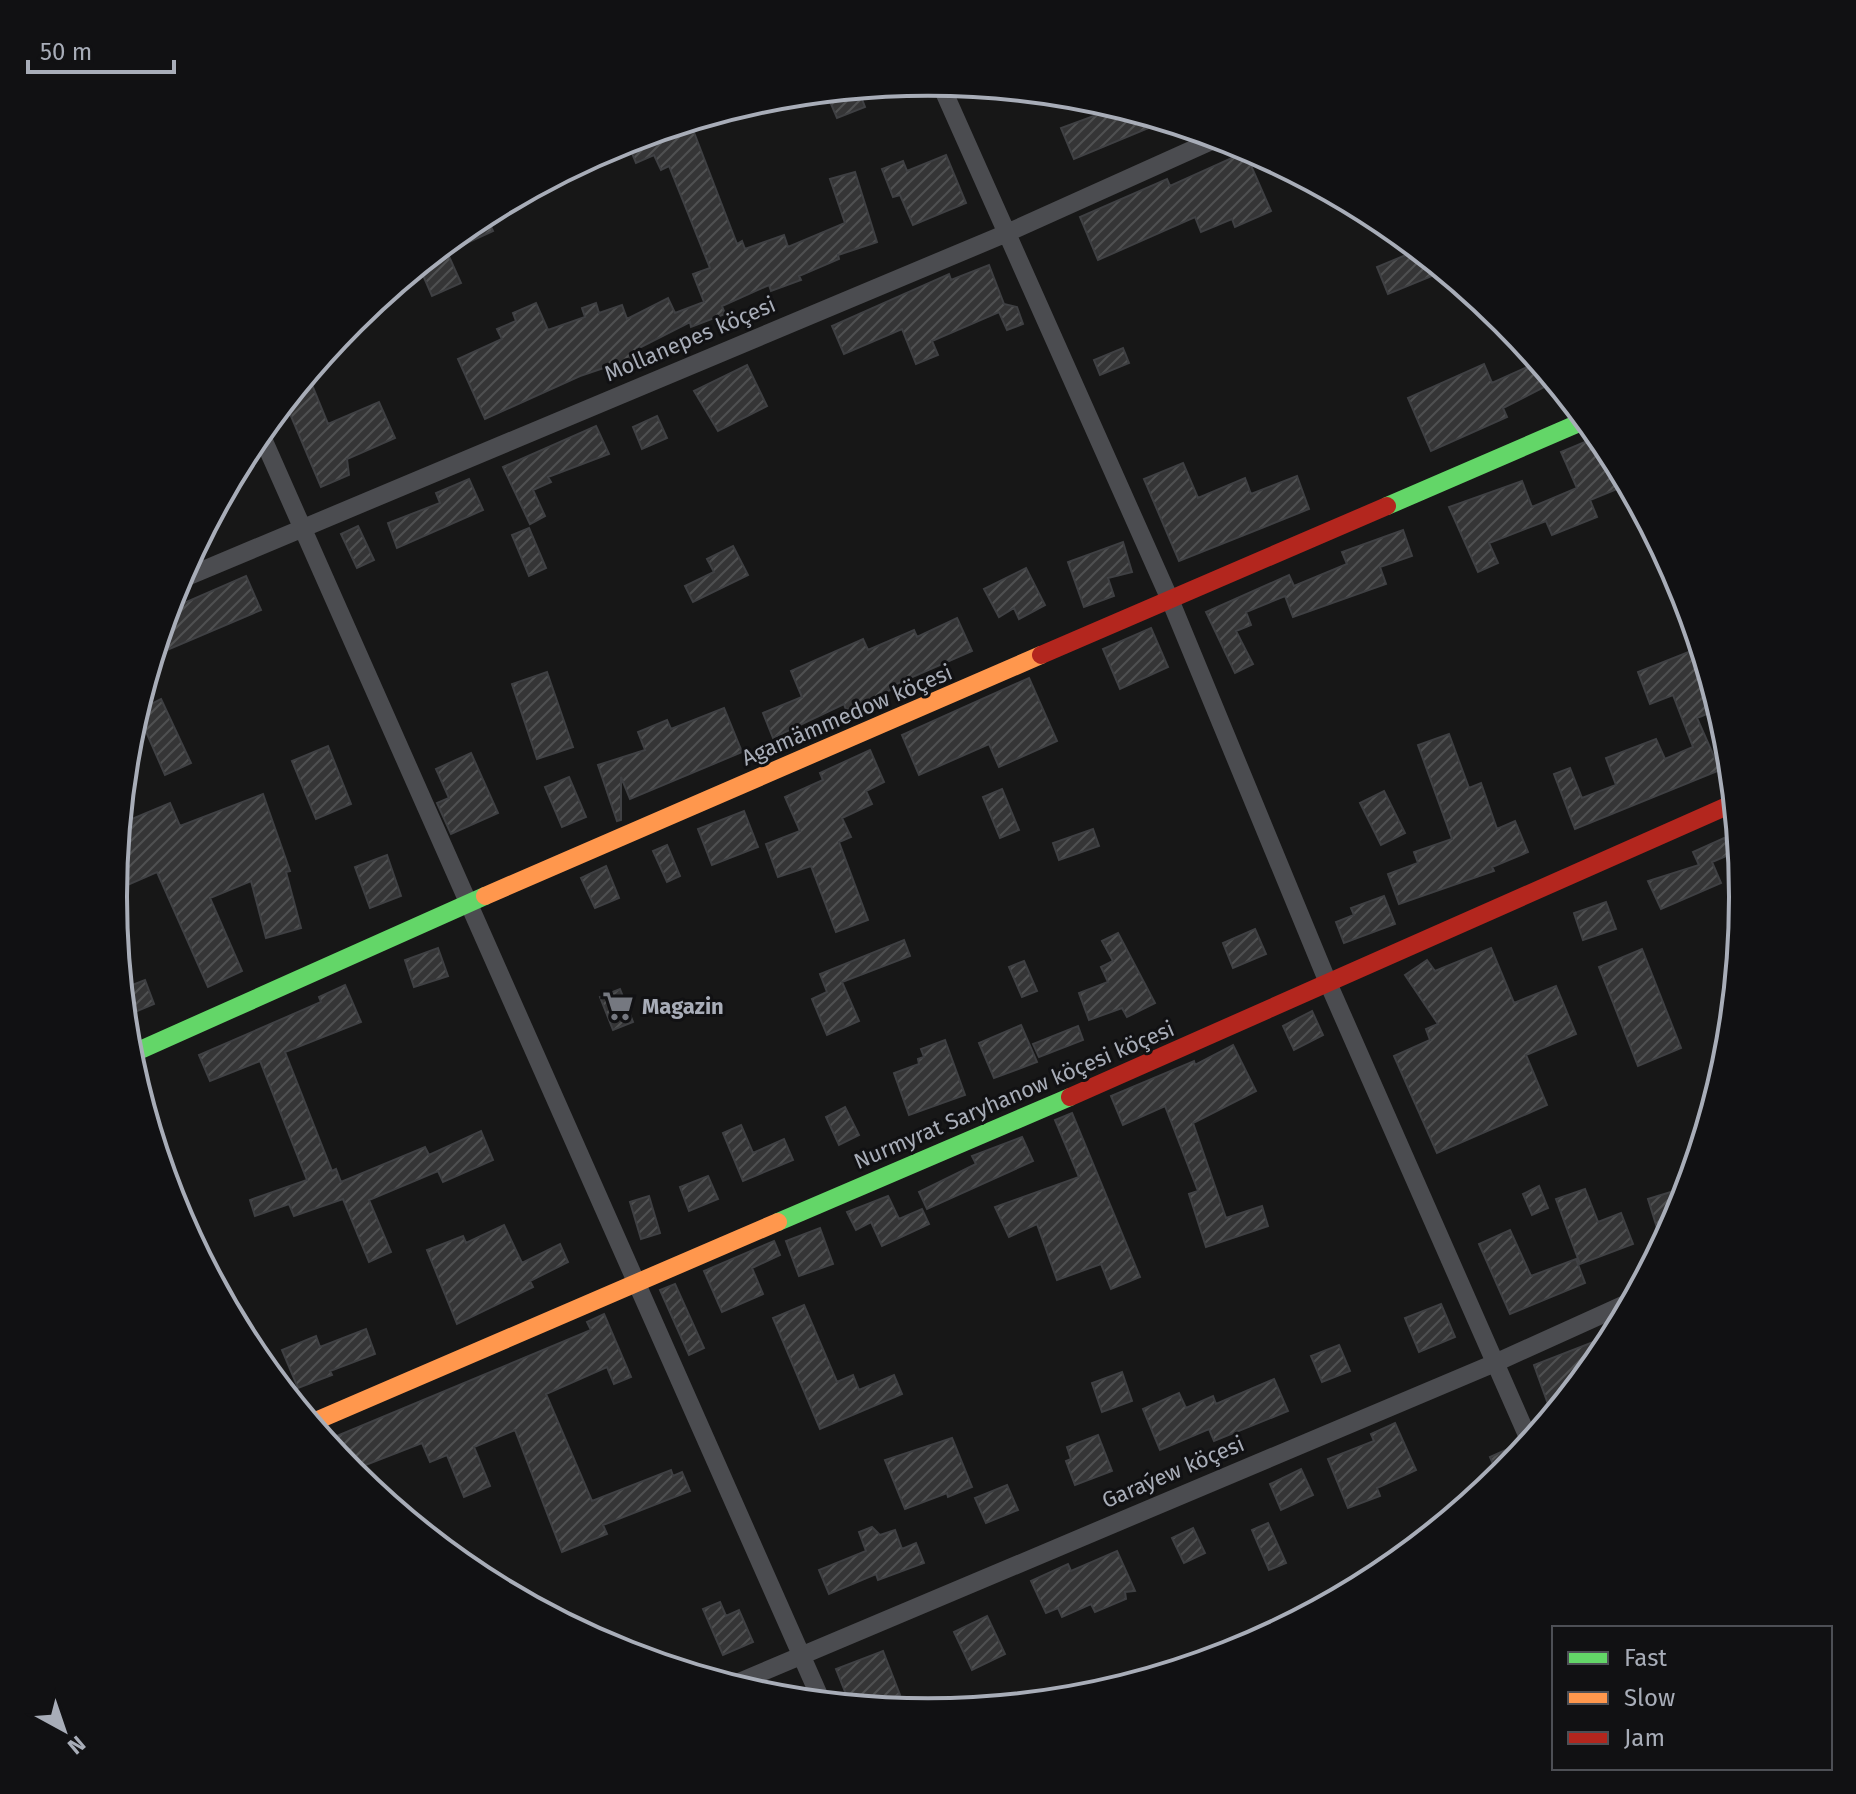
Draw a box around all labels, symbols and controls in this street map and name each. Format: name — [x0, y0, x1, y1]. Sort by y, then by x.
scale bar — [28, 24, 174, 74]
text: 50 m — [40, 38, 92, 66]
street label: Mollanepes köçesi — [600, 291, 780, 387]
street label: Agamämmedow köçesi — [738, 658, 956, 772]
supermarket icon: Magazin — [601, 989, 635, 1023]
place label: Magazin — [642, 993, 724, 1020]
street label: Nurmyrat Saryhanow köçesi köçesi — [850, 1015, 1178, 1175]
street label: Garaýew köçesi — [1098, 1430, 1248, 1514]
legend — [1552, 1626, 1832, 1770]
text: Fast — [1624, 1644, 1667, 1672]
text: Slow — [1624, 1684, 1675, 1712]
north arrow — [24, 1690, 104, 1770]
text: Jam — [1624, 1724, 1665, 1752]
text: N — [62, 1730, 91, 1760]

